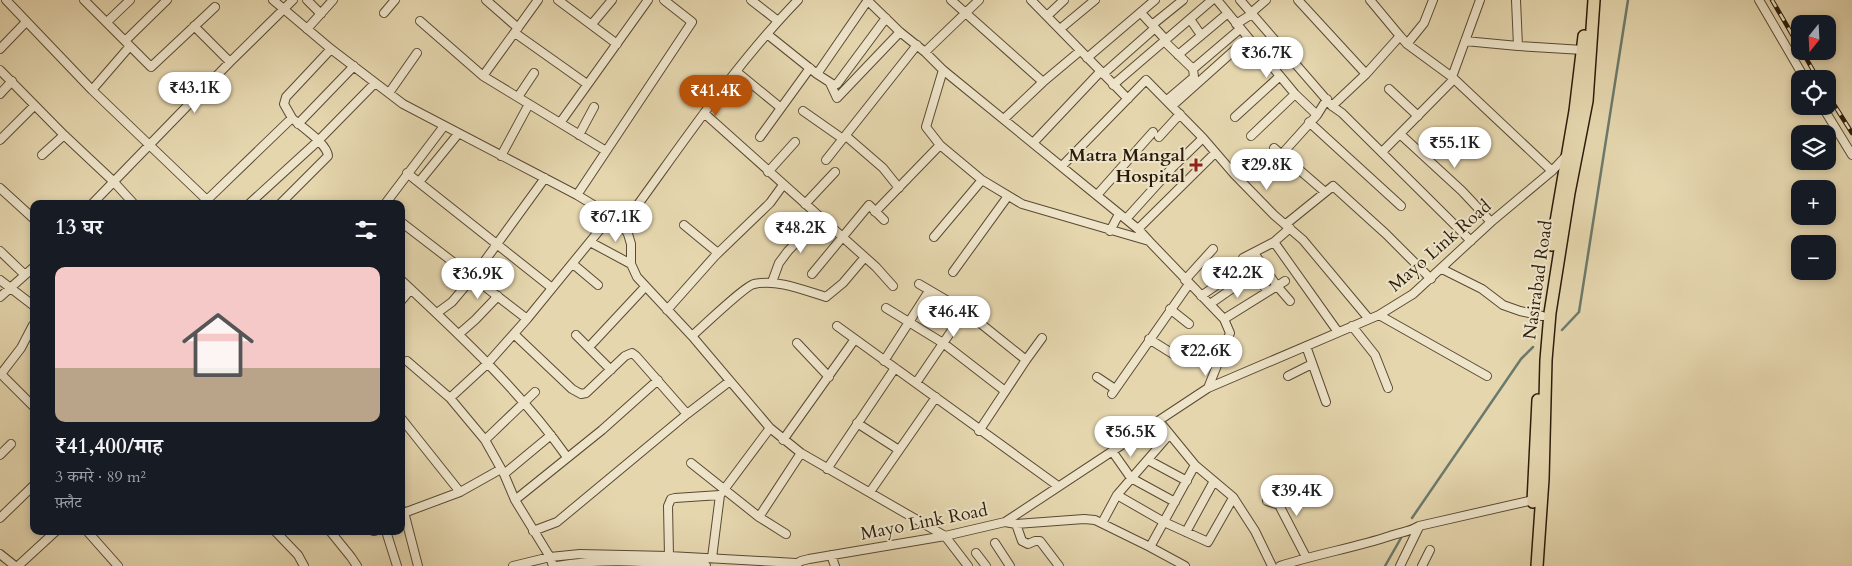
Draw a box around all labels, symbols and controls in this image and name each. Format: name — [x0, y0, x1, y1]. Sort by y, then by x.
north arrow — [1791, 15, 1836, 60]
map controls — [1791, 15, 1836, 280]
pin: ₹36.7K — [1226, 36, 1308, 79]
text: ₹36.7K — [1241, 42, 1293, 64]
button: locate — [1791, 70, 1836, 115]
pin: ₹43.1K — [154, 72, 236, 114]
pin: ₹41.4K — [675, 74, 757, 117]
text: ₹43.1K — [169, 77, 221, 99]
text: ₹41.4K — [690, 80, 742, 102]
button: layers — [1791, 125, 1836, 170]
pin: ₹55.1K — [1414, 126, 1496, 169]
text: ₹55.1K — [1429, 132, 1481, 154]
place label: Matra Mangal Hospital — [1068, 143, 1185, 189]
pin: ₹29.8K — [1226, 148, 1308, 191]
text: ₹29.8K — [1241, 154, 1293, 176]
marker: Matra Mangal Hospital — [1189, 158, 1203, 172]
button: + — [1791, 180, 1836, 225]
street label: Mayo Link Road — [1383, 194, 1497, 298]
pin: ₹67.1K — [575, 200, 657, 243]
text: ₹67.1K — [590, 206, 642, 228]
pin: ₹48.2K — [760, 212, 842, 254]
text: 13 घर — [55, 213, 103, 242]
icon: filters — [352, 216, 380, 244]
text: ₹48.2K — [775, 217, 827, 239]
street label: Nasirabad Road — [1517, 218, 1559, 341]
button: − — [1791, 235, 1836, 280]
pin: ₹42.2K — [1197, 256, 1279, 299]
pin: ₹36.9K — [437, 258, 519, 300]
text: ₹42.2K — [1212, 262, 1264, 284]
text: ₹36.9K — [452, 263, 504, 285]
pin: ₹46.4K — [913, 296, 995, 338]
icon: home — [173, 300, 263, 390]
text: ₹46.4K — [928, 301, 980, 323]
pin: ₹22.6K — [1165, 334, 1247, 377]
text: ₹22.6K — [1180, 340, 1232, 362]
pin: ₹56.5K — [1090, 416, 1172, 458]
text: ₹56.5K — [1105, 421, 1157, 443]
text: ₹41,400/माह — [55, 432, 163, 461]
text: 3 कमरे · 89 m² — [55, 466, 146, 488]
pin: ₹39.4K — [1256, 474, 1338, 517]
text: ₹39.4K — [1271, 480, 1323, 502]
text: फ़्लैट — [55, 492, 82, 514]
street label: Mayo Link Road — [858, 497, 990, 547]

